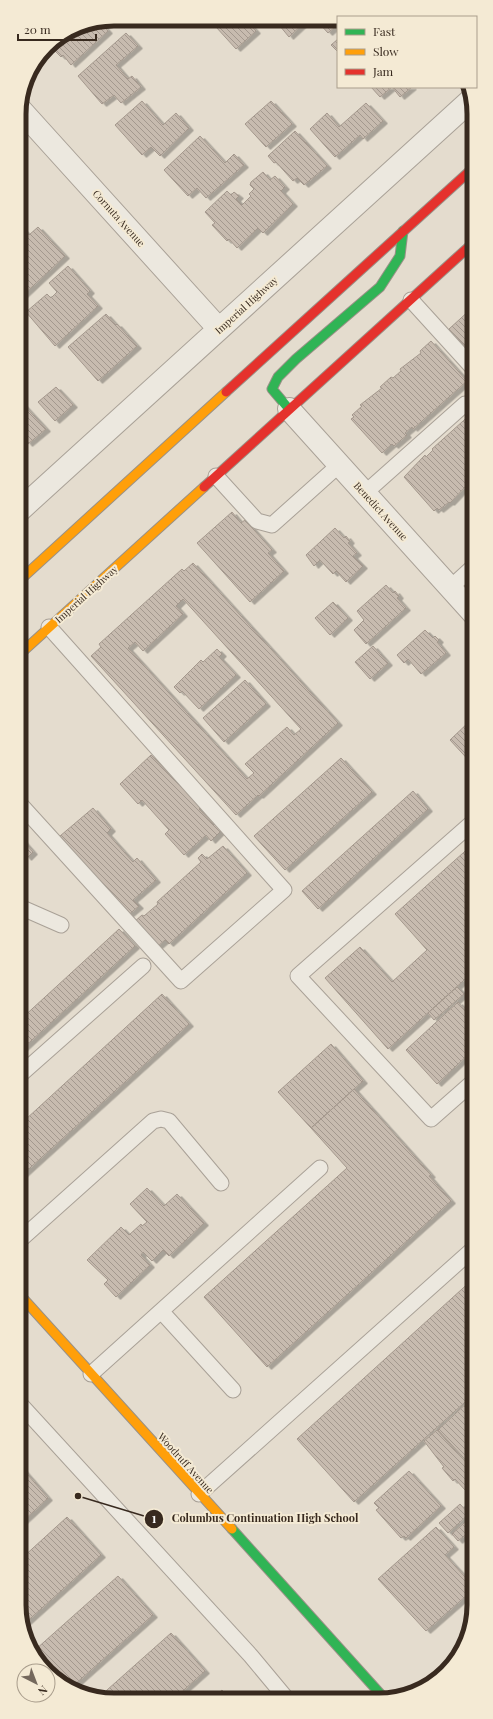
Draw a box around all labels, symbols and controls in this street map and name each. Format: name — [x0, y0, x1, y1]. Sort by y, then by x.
scale bar — [18, 16, 96, 42]
legend — [337, 16, 477, 88]
text: 20 m — [24, 21, 51, 37]
text: Fast — [373, 23, 396, 39]
text: Slow — [373, 43, 399, 59]
text: Jam — [372, 63, 394, 79]
street label: Cornuta Avenue — [90, 187, 148, 249]
street label: Imperial Highway — [212, 273, 280, 337]
street label: Benedict Avenue — [351, 479, 411, 543]
street label: Imperial Highway — [52, 562, 120, 626]
street label: Woodruff Avenue — [154, 1429, 217, 1496]
callout: Columbus Continuation High School — [144, 1507, 366, 1530]
text: 1 — [152, 1510, 157, 1526]
text: Columbus Continuation High School — [172, 1510, 359, 1525]
north arrow — [16, 1663, 56, 1703]
text: N — [35, 1683, 51, 1699]

